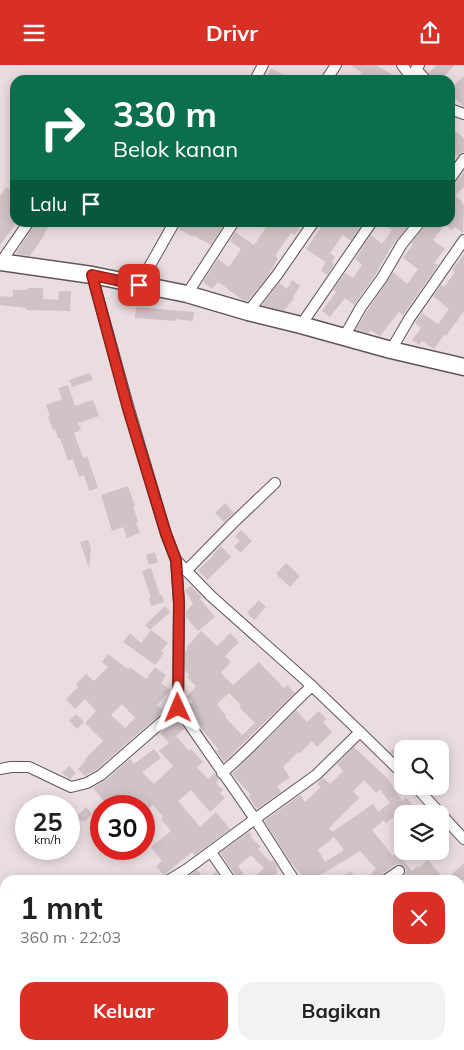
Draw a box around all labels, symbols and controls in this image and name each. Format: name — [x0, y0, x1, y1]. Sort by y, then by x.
icon: menu — [20, 19, 48, 47]
text: Drivr — [206, 19, 258, 47]
icon: share — [416, 19, 444, 47]
text: 330 m — [113, 92, 217, 136]
icon: right — [30, 95, 95, 160]
text: Belok kanan — [113, 135, 238, 163]
icon: arrive — [77, 190, 105, 218]
text: Lalu — [30, 192, 67, 216]
pin — [118, 264, 160, 306]
icon: arrive — [125, 271, 153, 299]
position arrow — [151, 681, 203, 733]
map controls — [394, 740, 449, 860]
button: search — [394, 740, 449, 795]
speed limit sign: 30 — [90, 795, 155, 860]
button: layers — [394, 805, 449, 860]
text: 25 — [32, 806, 63, 837]
text: km/h — [34, 832, 61, 847]
text: 1 mnt — [20, 889, 103, 927]
button: close — [393, 892, 445, 944]
text: 360 m · 22:03 — [20, 927, 121, 947]
button: Keluar — [20, 982, 228, 1040]
button: Bagikan — [238, 982, 445, 1040]

